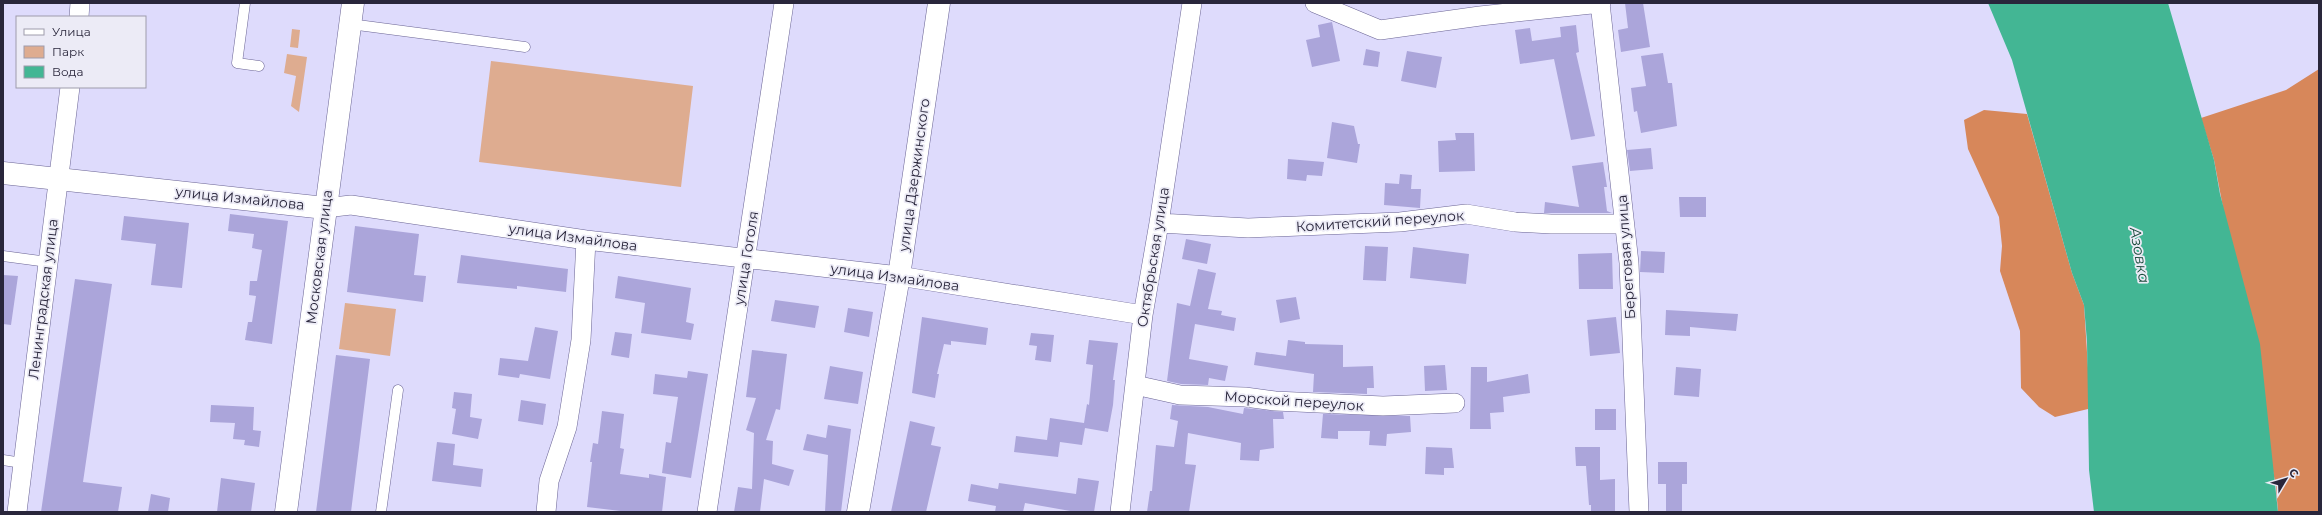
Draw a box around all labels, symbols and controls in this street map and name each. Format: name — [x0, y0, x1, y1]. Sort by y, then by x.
legend — [16, 16, 146, 88]
text: Улица — [52, 24, 91, 39]
text: Парк — [52, 44, 84, 59]
text: Вода — [52, 64, 83, 79]
street label: улица Дзержинского — [894, 97, 934, 254]
street label: улица Измайлова — [174, 182, 305, 214]
street label: Октябрьская улица — [1133, 186, 1173, 328]
street label: Московская улица — [302, 189, 336, 325]
street label: Береговая улица — [1613, 194, 1639, 320]
street label: Комитетский переулок — [1295, 206, 1465, 236]
street label: улица Гоголя — [730, 210, 762, 307]
street label: Ленинградская улица — [24, 218, 62, 380]
street label: улица Измайлова — [507, 219, 638, 255]
water label: Азовка — [2126, 225, 2154, 285]
street label: улица Измайлова — [829, 259, 960, 295]
street label: Морской переулок — [1224, 387, 1364, 415]
north arrow — [2266, 459, 2306, 499]
text: С — [2286, 465, 2302, 480]

